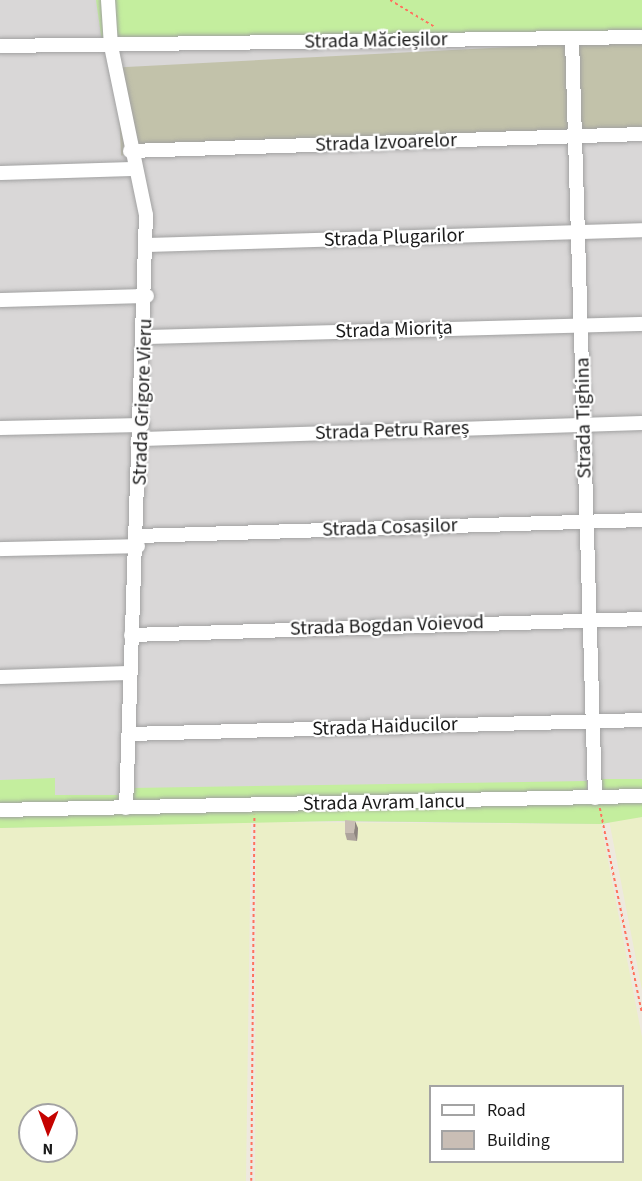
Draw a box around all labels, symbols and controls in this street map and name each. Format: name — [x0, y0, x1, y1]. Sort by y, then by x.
street label: Strada Măcieșilor — [304, 28, 448, 54]
street label: Strada Izvoarelor — [315, 129, 457, 157]
street label: Strada Plugarilor — [323, 224, 465, 252]
street label: Strada Miorița — [335, 316, 453, 344]
street label: Strada Grigore Vieru — [128, 318, 158, 486]
street label: Strada Tighina — [571, 357, 597, 479]
street label: Strada Petru Rareș — [314, 416, 470, 446]
street label: Strada Cosașilor — [322, 514, 458, 542]
street label: Strada Bogdan Voievod — [290, 611, 484, 641]
street label: Strada Haiducilor — [312, 712, 458, 742]
street label: Strada Avram Iancu — [303, 790, 465, 816]
legend — [429, 1085, 624, 1163]
text: Road — [487, 1098, 526, 1123]
north arrow — [18, 1103, 78, 1163]
text: Building — [487, 1128, 550, 1153]
text: N — [42, 1138, 53, 1160]

